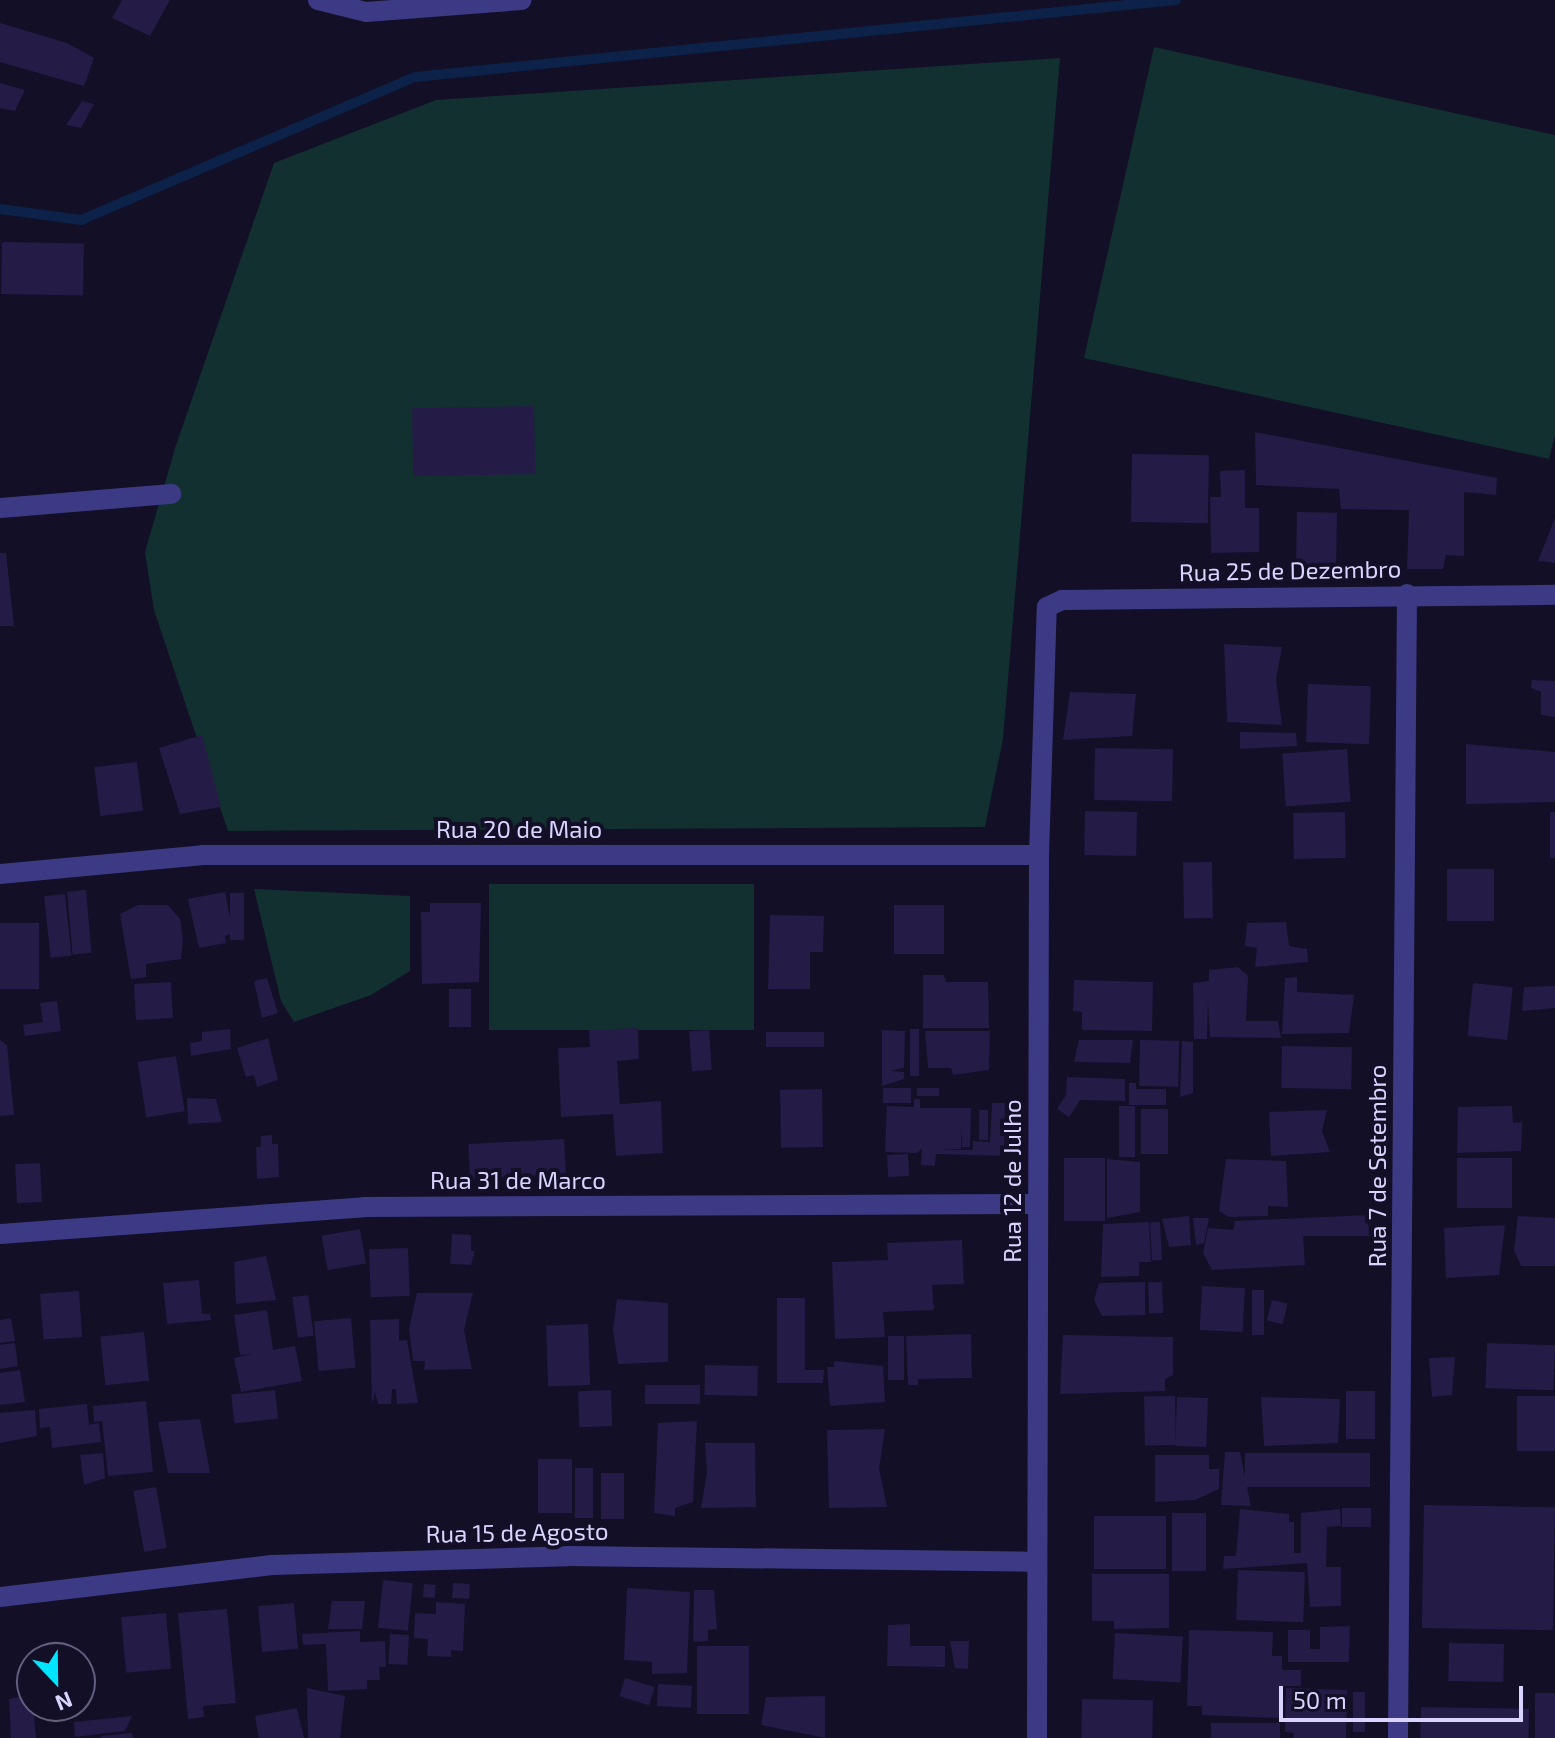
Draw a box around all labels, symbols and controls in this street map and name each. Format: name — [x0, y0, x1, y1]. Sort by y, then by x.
street label: Rua 25 de Dezembro — [1179, 554, 1401, 586]
street label: Rua 20 de Maio — [436, 815, 602, 843]
street label: Rua 7 de Setembro — [1363, 1065, 1391, 1267]
street label: Rua 12 de Julho — [998, 1099, 1026, 1263]
street label: Rua 31 de Marco — [430, 1166, 606, 1194]
street label: Rua 15 de Agosto — [425, 1516, 609, 1548]
north arrow — [16, 1642, 96, 1722]
scale bar — [1283, 1670, 1527, 1720]
text: 50 m — [1293, 1685, 1347, 1714]
text: N — [52, 1687, 76, 1717]

